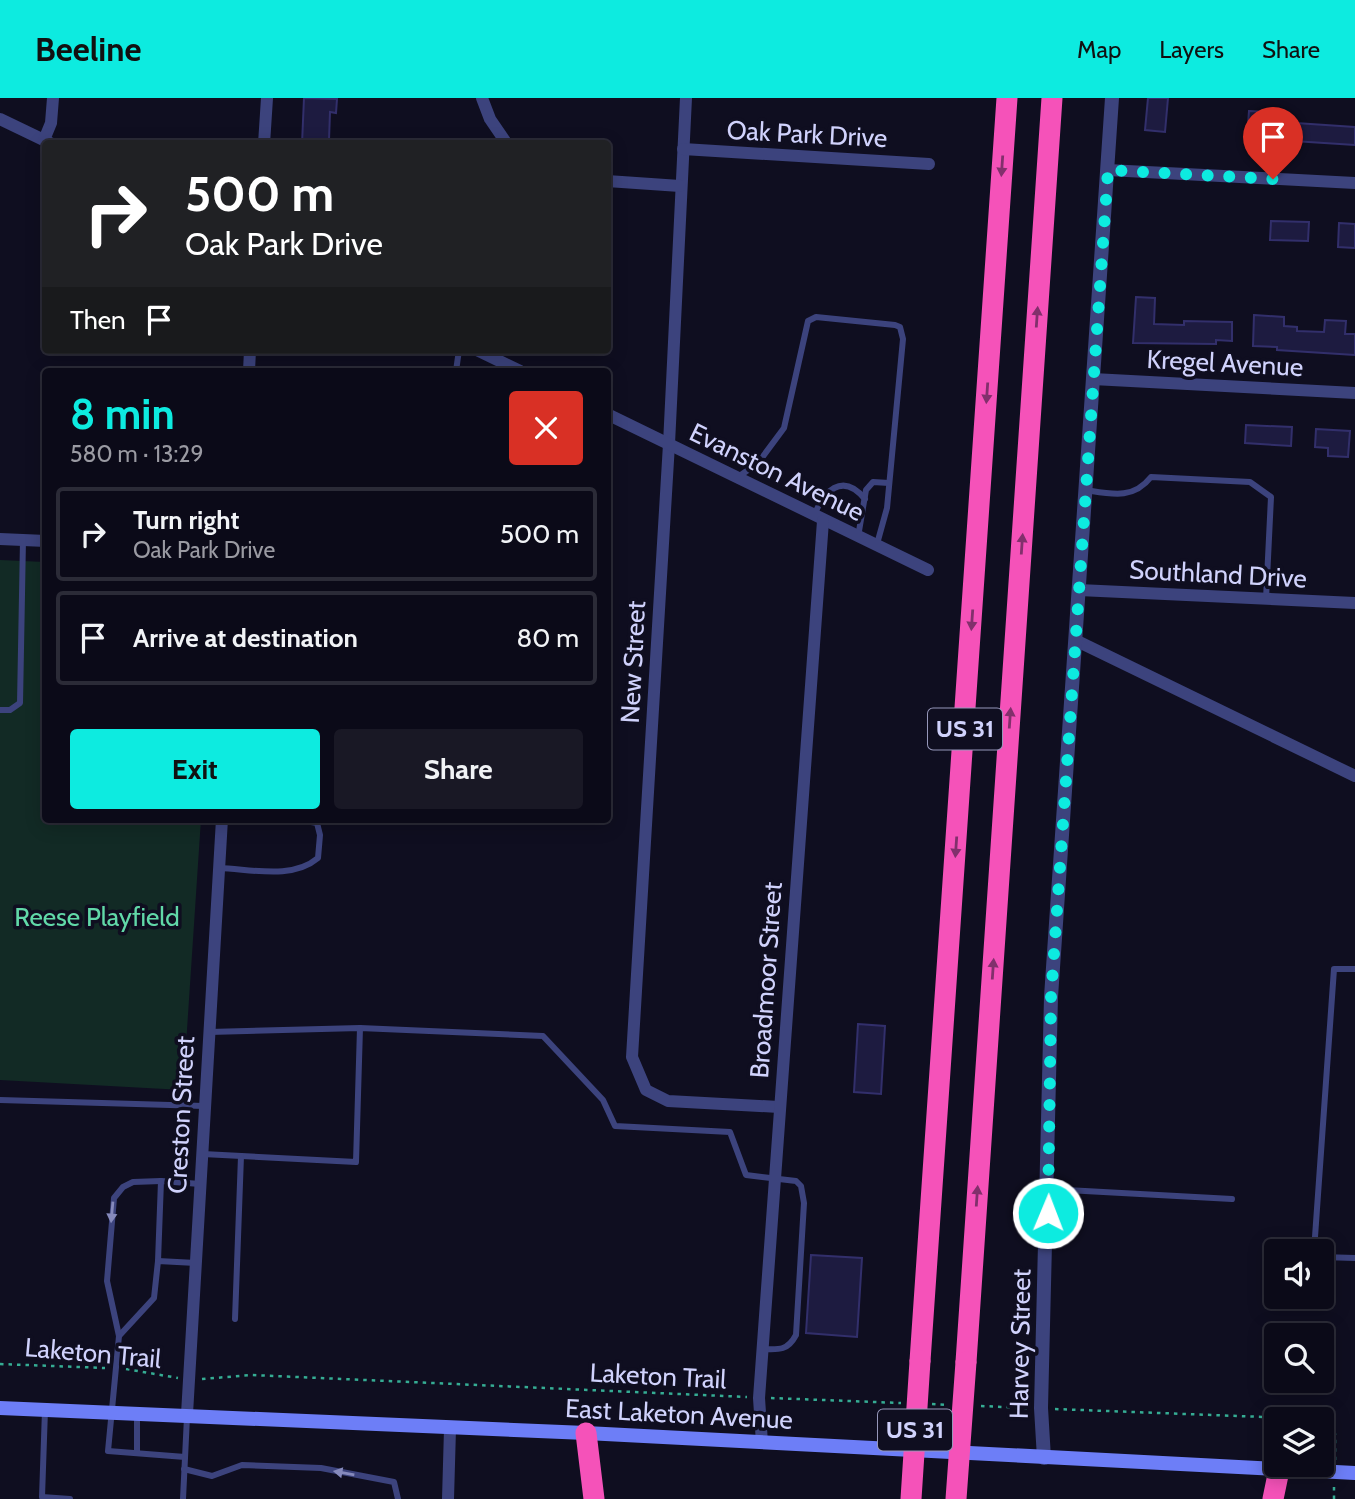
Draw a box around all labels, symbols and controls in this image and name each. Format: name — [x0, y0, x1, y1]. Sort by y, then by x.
text: Beeline — [35, 29, 141, 69]
text: Map — [1077, 35, 1121, 64]
text: Layers — [1159, 35, 1224, 64]
text: Share — [1262, 35, 1320, 64]
pin — [1243, 107, 1303, 179]
street label: Oak Park Drive — [726, 114, 888, 154]
icon: arrive — [1254, 118, 1292, 156]
one-way arrow — [997, 155, 1008, 177]
text: 500 m — [185, 164, 334, 223]
icon: right — [70, 168, 161, 259]
text: Oak Park Drive — [185, 224, 383, 263]
icon: arrive — [140, 301, 178, 339]
text: Then — [70, 304, 126, 336]
one-way arrow — [1032, 305, 1043, 327]
street label: Kregel Avenue — [1146, 343, 1304, 383]
one-way arrow — [982, 382, 993, 404]
text: 8 min — [70, 388, 175, 440]
button: close — [509, 391, 583, 465]
street label: Evanston Avenue — [685, 416, 869, 528]
text: 580 m · 13:29 — [70, 440, 203, 468]
text: Turn right — [133, 504, 239, 536]
icon: right — [74, 515, 112, 553]
text: 500 m — [500, 518, 579, 550]
one-way arrow — [1016, 532, 1027, 554]
text: Oak Park Drive — [133, 536, 275, 564]
street label: Southland Drive — [1128, 553, 1308, 595]
street label: New Street — [614, 600, 652, 724]
one-way arrow — [967, 609, 978, 631]
icon: arrive — [74, 619, 112, 657]
text: Arrive at destination — [133, 622, 358, 654]
text: 80 m — [516, 622, 579, 654]
one-way arrow — [1005, 707, 1016, 729]
road number: US 31 — [928, 708, 1002, 750]
button: Exit — [70, 729, 320, 809]
button: Share — [334, 729, 583, 809]
one-way arrow — [950, 836, 961, 858]
street label: Broadmoor Street — [743, 881, 789, 1079]
park label: Reese Playfield — [14, 901, 180, 933]
one-way arrow — [988, 958, 999, 980]
street label: Creston Street — [161, 1035, 201, 1195]
position arrow — [1011, 1176, 1085, 1250]
one-way arrow — [972, 1185, 983, 1207]
one-way arrow — [106, 1201, 117, 1223]
map controls — [1264, 1239, 1334, 1477]
button: sound — [1264, 1239, 1334, 1309]
street label: Harvey Street — [1003, 1268, 1037, 1419]
button: search — [1264, 1323, 1334, 1393]
street label: Laketon Trail — [23, 1331, 163, 1375]
street label: Laketon Trail — [589, 1356, 727, 1396]
street label: East Laketon Avenue — [564, 1392, 794, 1436]
button: layers — [1264, 1407, 1334, 1477]
road number: US 31 — [878, 1410, 952, 1450]
one-way arrow — [333, 1467, 355, 1478]

